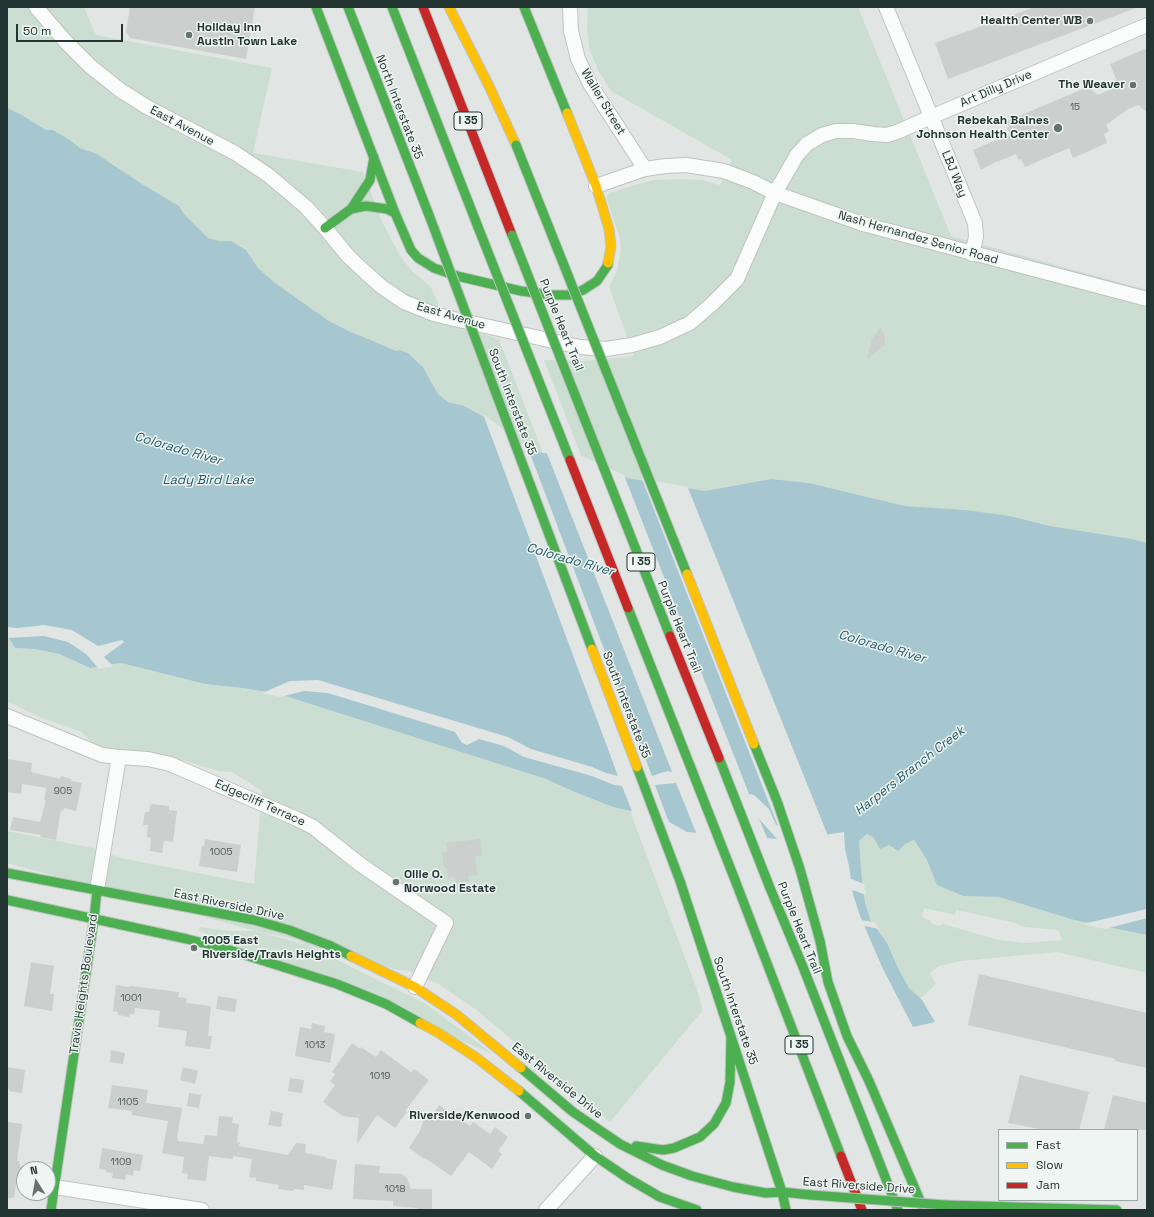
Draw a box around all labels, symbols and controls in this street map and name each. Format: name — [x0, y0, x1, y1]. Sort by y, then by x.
place label: Health Center WB — [981, 14, 1082, 28]
scale bar — [18, 16, 125, 42]
marker: Health Center WB — [1085, 16, 1095, 26]
place label: Holiday Inn Austin Town Lake — [197, 21, 297, 49]
text: 50 m — [23, 23, 51, 39]
marker: Holiday Inn Austin Town Lake — [184, 30, 194, 40]
street label: North Interstate 35 — [372, 53, 426, 161]
street label: Waller Street — [578, 66, 628, 138]
street label: Art Dilly Drive — [958, 67, 1034, 111]
place label: The Weaver — [1058, 78, 1125, 92]
marker: The Weaver — [1128, 80, 1138, 90]
house number: 15 — [1070, 101, 1080, 113]
street label: East Avenue — [147, 103, 217, 149]
road number: I 35 — [454, 112, 482, 130]
place label: Rebekah Baines Johnson Health Center — [916, 114, 1049, 142]
marker: Rebekah Baines Johnson Health Center — [1052, 122, 1064, 134]
street label: LBJ Way — [938, 149, 970, 199]
street label: Nash Hernandez Senior Road — [836, 208, 1000, 268]
street label: Purple Heart Trail — [536, 277, 586, 373]
street label: East Avenue — [415, 299, 487, 333]
street label: South Interstate 35 — [485, 347, 539, 457]
water label: Colorado River — [133, 429, 223, 469]
water label: Lady Bird Lake — [162, 472, 254, 488]
water label: Colorado River — [525, 540, 615, 580]
road number: I 35 — [627, 553, 655, 571]
street label: Purple Heart Trail — [654, 579, 704, 675]
water label: Colorado River — [837, 627, 927, 667]
street label: South Interstate 35 — [599, 650, 653, 760]
water label: Harpers Branch Creek — [852, 723, 968, 819]
street label: Edgecliff Terrace — [213, 777, 307, 829]
house number: 905 — [54, 785, 72, 797]
house number: 1005 — [210, 846, 232, 858]
place label: Ollie O. Norwood Estate — [404, 868, 496, 896]
marker: Ollie O. Norwood Estate — [391, 877, 401, 887]
street label: Purple Heart Trail — [774, 880, 824, 976]
street label: East Riverside Drive — [172, 886, 286, 924]
street label: Travis Heights Boulevard — [67, 913, 101, 1055]
place label: 1005 East Riverside/Travis Heights — [202, 934, 341, 962]
marker: 1005 East Riverside/Travis Heights — [189, 943, 199, 953]
street label: South Interstate 35 — [710, 955, 760, 1067]
house number: 1001 — [120, 992, 142, 1004]
road number: I 35 — [785, 1036, 813, 1054]
house number: 1013 — [305, 1039, 325, 1051]
street label: East Riverside Drive — [509, 1040, 605, 1122]
house number: 1019 — [370, 1070, 390, 1082]
house number: 1105 — [118, 1096, 138, 1108]
place label: Riverside/Kenwood — [409, 1109, 520, 1123]
marker: Riverside/Kenwood — [523, 1111, 533, 1121]
legend — [998, 1129, 1138, 1201]
text: Fast — [1036, 1137, 1061, 1153]
house number: 1109 — [111, 1156, 131, 1168]
text: Slow — [1036, 1157, 1063, 1173]
north arrow — [16, 1161, 56, 1201]
text: N — [29, 1163, 39, 1178]
street label: East Riverside Drive — [802, 1175, 916, 1197]
text: Jam — [1036, 1177, 1060, 1193]
house number: 1018 — [385, 1183, 405, 1195]

